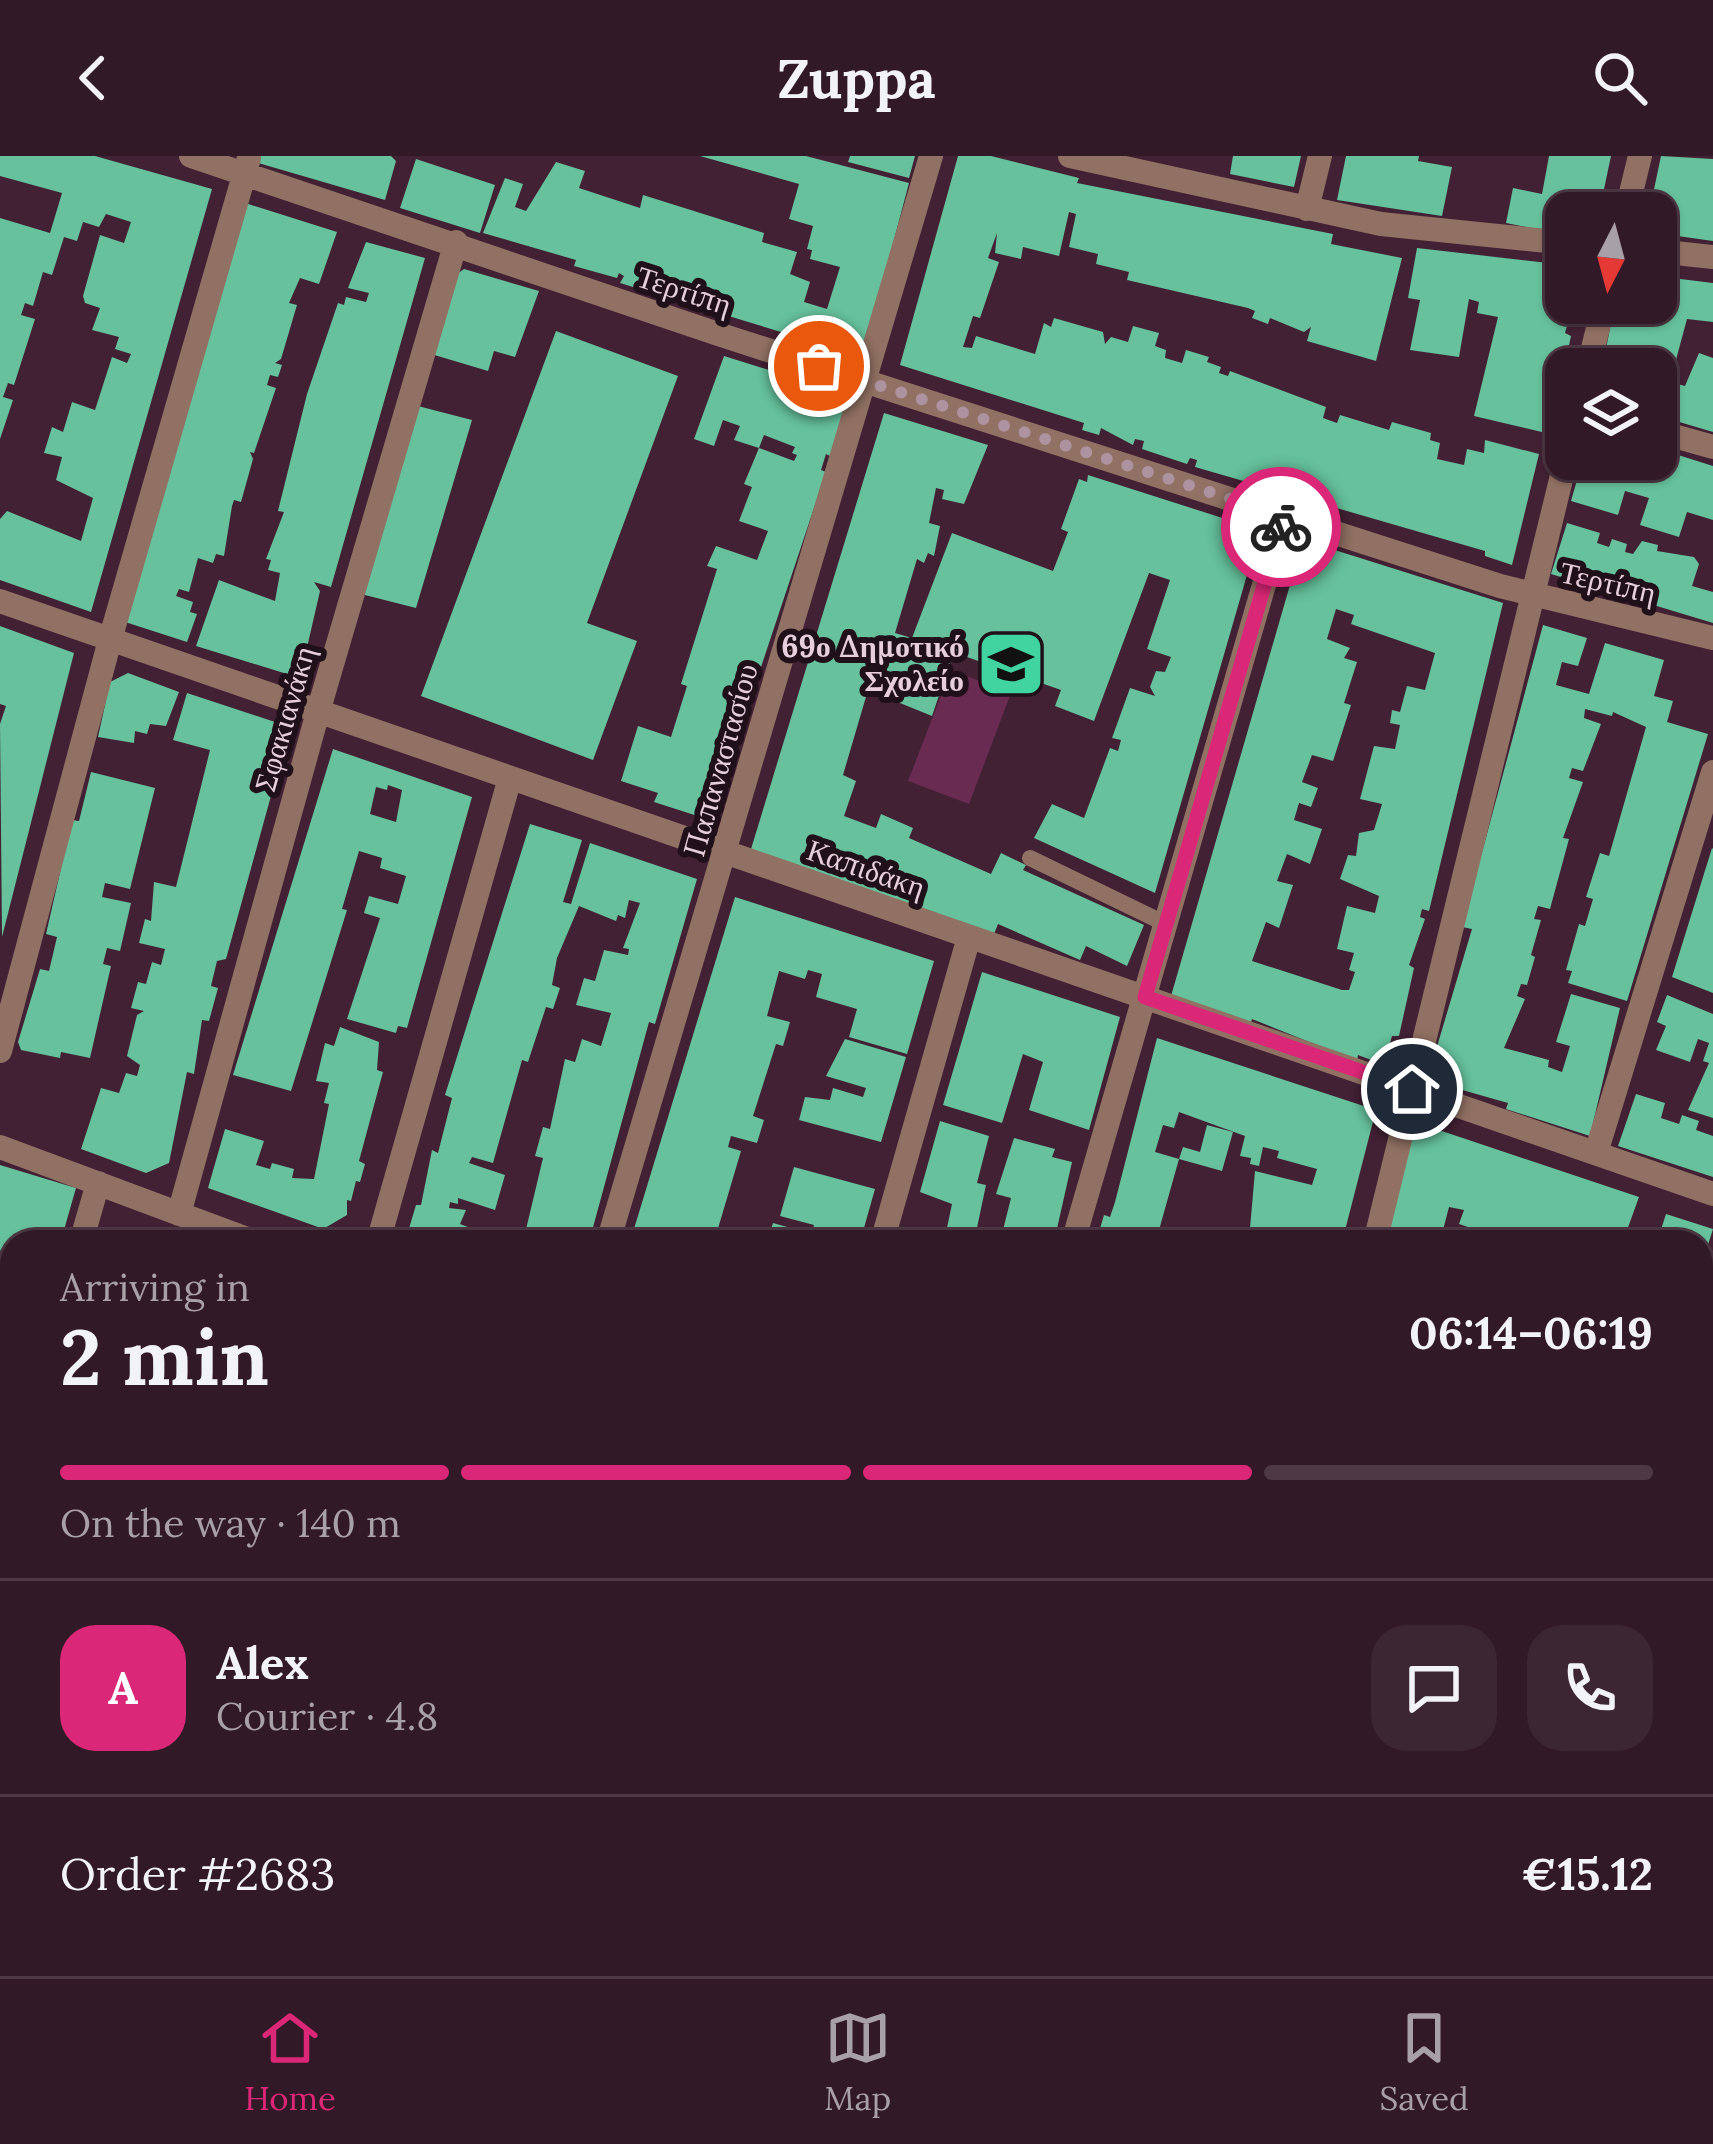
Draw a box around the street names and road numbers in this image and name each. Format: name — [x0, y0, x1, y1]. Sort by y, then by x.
street label: Τερτίπη — [632, 257, 736, 323]
street label: Τερτίπη — [1557, 553, 1660, 611]
street label: Σφακιανάκη — [245, 642, 323, 796]
street label: Παπαναστασίου — [674, 659, 766, 861]
street label: Καπιδάκη — [802, 830, 930, 906]

